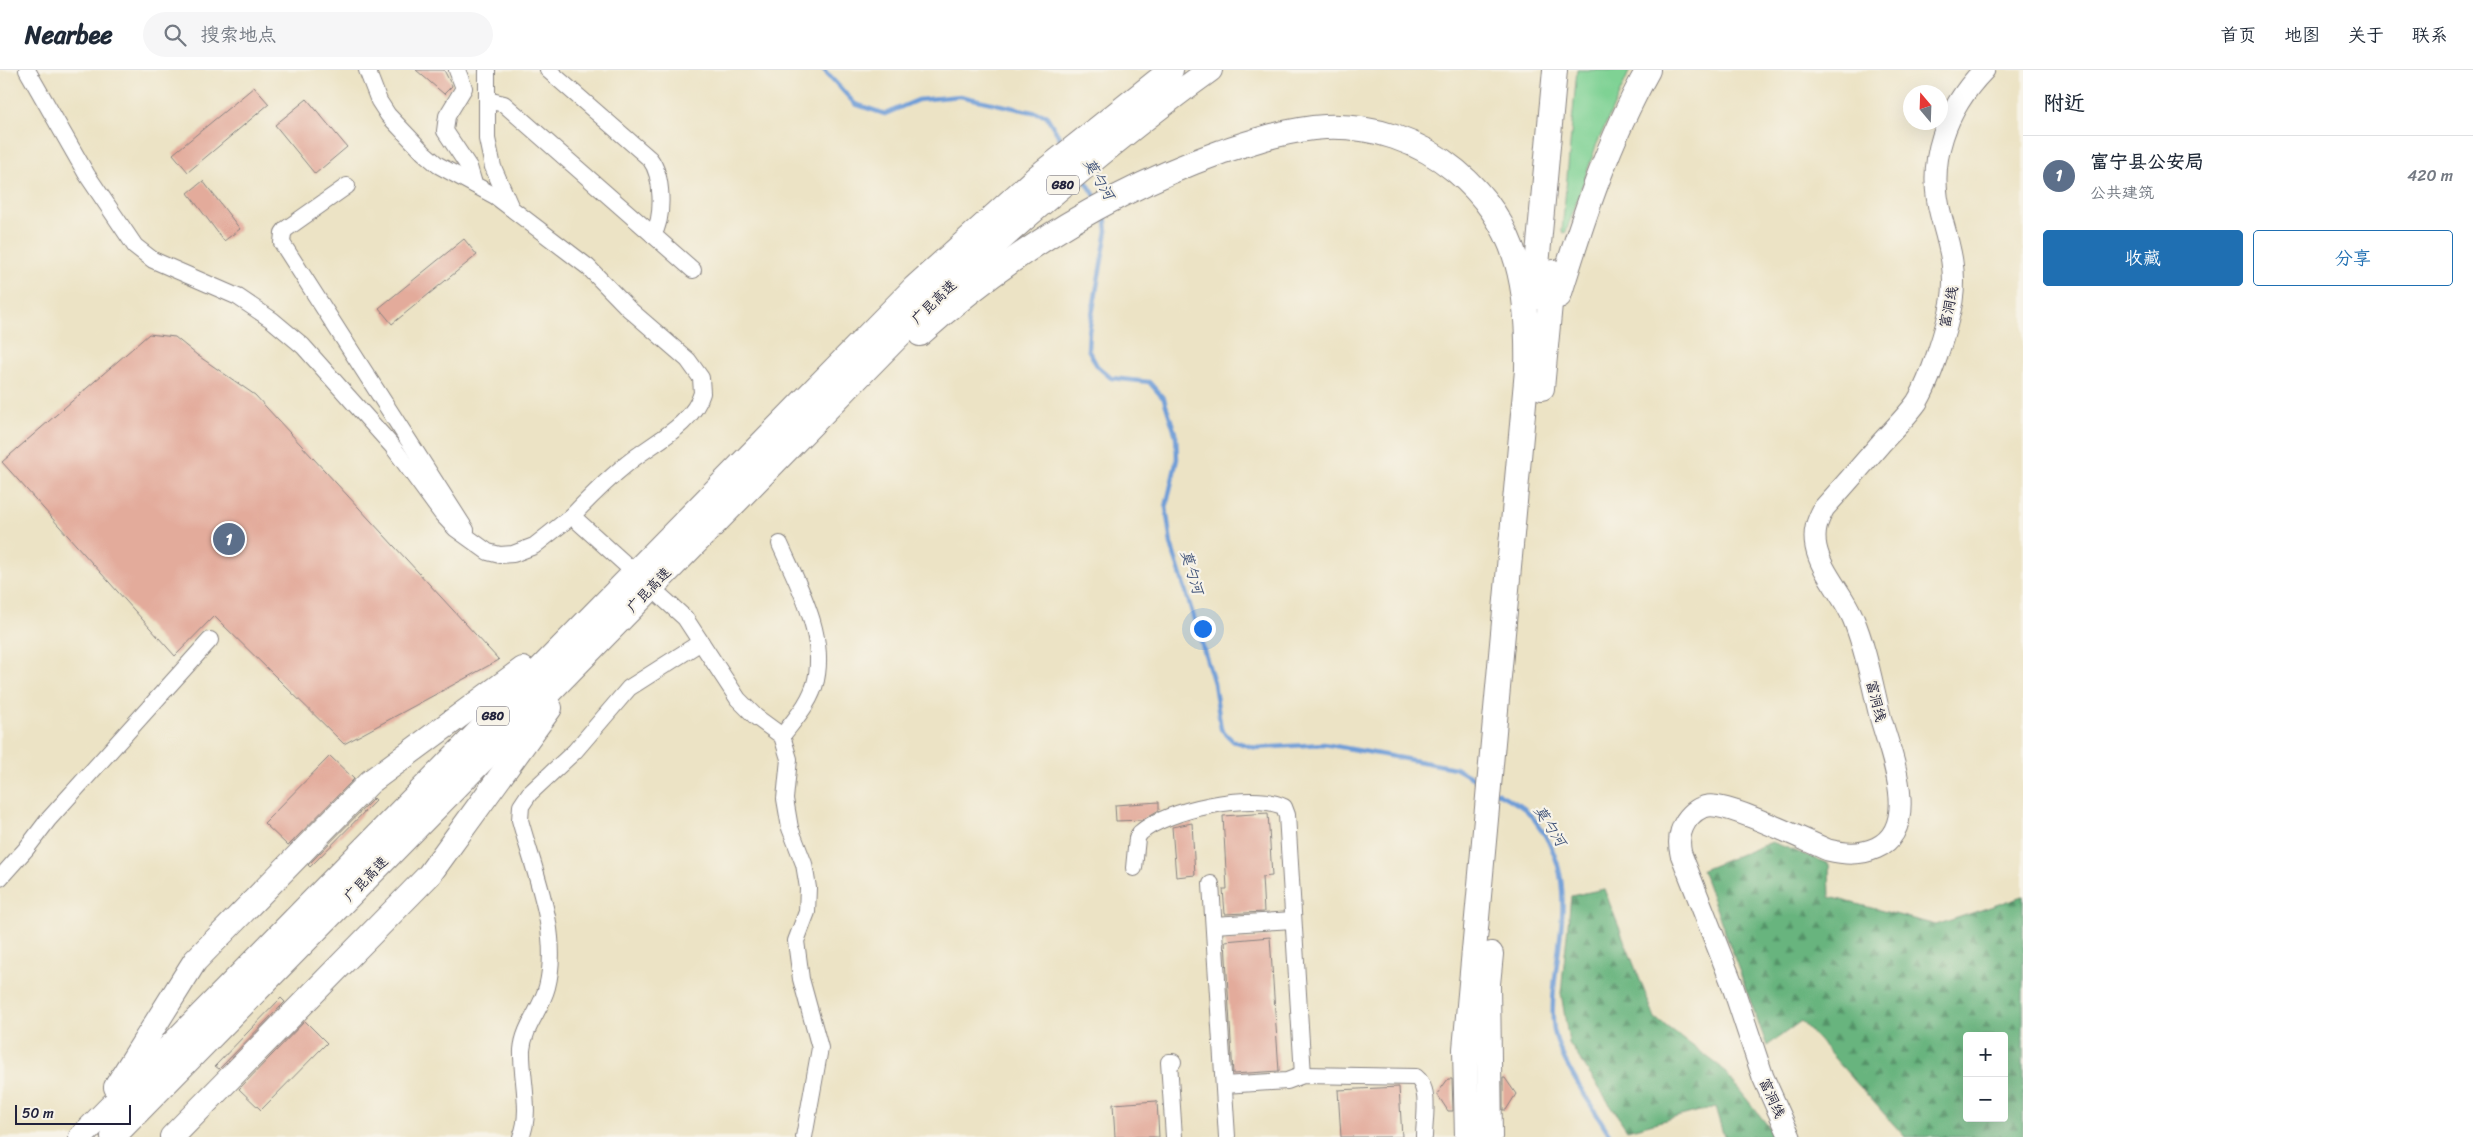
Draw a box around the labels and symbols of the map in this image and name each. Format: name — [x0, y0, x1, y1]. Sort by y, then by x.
north arrow — [1903, 85, 1948, 130]
water label: 莫勺河 — [1076, 153, 1123, 208]
road number: G80 — [1047, 176, 1079, 194]
street label: 广昆高速 — [905, 274, 963, 330]
street label: 富洞线 — [1932, 284, 1966, 330]
pin: 1 — [213, 520, 245, 558]
water label: 莫勺河 — [1173, 547, 1212, 600]
street label: 广昆高速 — [621, 561, 677, 619]
your location — [1190, 616, 1216, 642]
street label: 富洞线 — [1859, 678, 1893, 724]
road number: G80 — [477, 706, 509, 726]
water label: 莫勺河 — [1527, 800, 1575, 854]
street label: 广昆高速 — [338, 850, 394, 908]
street label: 富洞线 — [1752, 1074, 1792, 1122]
scale bar — [15, 1102, 131, 1125]

